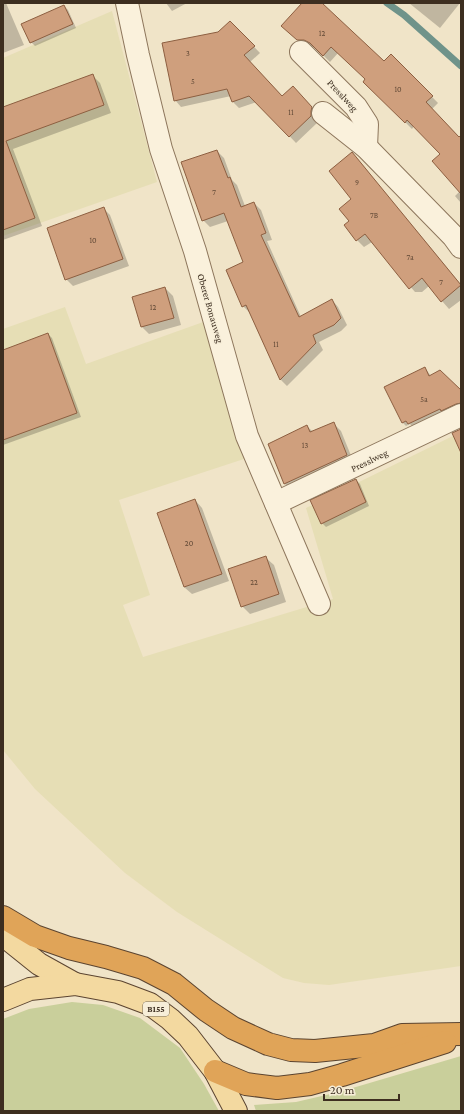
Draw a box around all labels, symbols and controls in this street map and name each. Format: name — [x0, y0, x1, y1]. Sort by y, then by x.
house number: 12 — [319, 29, 325, 38]
house number: 3 — [186, 49, 190, 58]
house number: 5 — [191, 77, 195, 86]
street label: Presslweg — [325, 77, 360, 114]
house number: 10 — [394, 85, 402, 94]
house number: 11 — [288, 108, 294, 117]
house number: 9 — [355, 178, 359, 187]
house number: 7 — [212, 188, 216, 197]
house number: 7B — [370, 211, 379, 220]
house number: 10 — [89, 236, 97, 245]
house number: 7a — [406, 253, 414, 262]
street label: Oberer Bonauweg — [195, 272, 226, 344]
house number: 7 — [439, 278, 443, 287]
house number: 12 — [150, 303, 156, 312]
house number: 11 — [273, 340, 279, 349]
house number: 5a — [420, 395, 428, 404]
house number: 13 — [302, 441, 308, 450]
street label: Presslweg — [349, 447, 390, 474]
house number: 20 — [185, 539, 194, 548]
house number: 22 — [250, 578, 258, 587]
road number: B155 — [143, 1002, 169, 1016]
scale bar — [324, 1076, 399, 1102]
text: 20 m — [330, 1083, 355, 1097]

